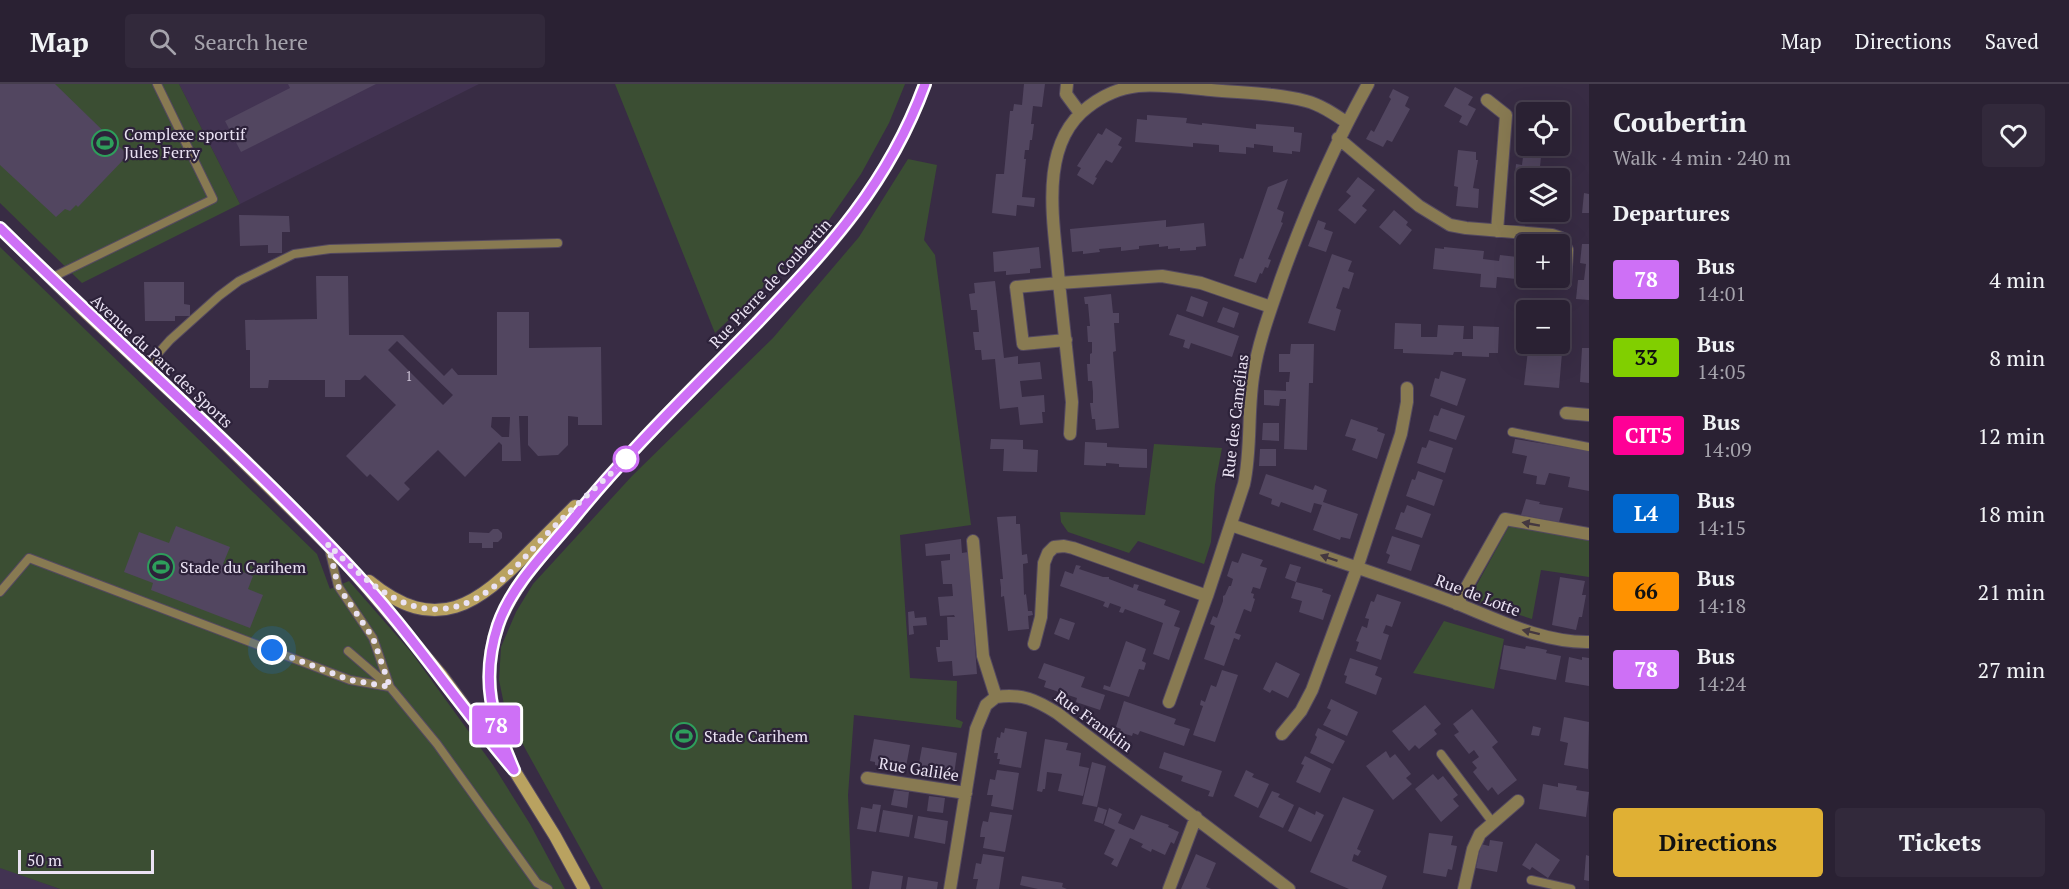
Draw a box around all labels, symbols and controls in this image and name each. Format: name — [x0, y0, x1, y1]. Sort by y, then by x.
search box — [125, 14, 545, 68]
text: Map — [30, 23, 89, 60]
icon: search — [146, 25, 179, 58]
text: Search here — [194, 27, 308, 56]
text: Map — [1781, 27, 1822, 55]
text: Directions — [1855, 27, 1952, 55]
text: Saved — [1985, 27, 2039, 55]
map controls — [1516, 102, 1570, 354]
button: locate — [1516, 102, 1570, 156]
text: Coubertin — [1613, 103, 1747, 140]
button: heart — [1982, 104, 2045, 167]
place label: Complexe sportif Jules Ferry — [124, 123, 247, 163]
sports icon: Complexe sportif Jules Ferry — [90, 128, 120, 158]
text: Walk · 4 min · 240 m — [1613, 144, 1791, 171]
button: layers — [1516, 168, 1570, 222]
text: Departures — [1613, 198, 1730, 227]
street label: Rue Pierre de Coubertin — [704, 213, 836, 353]
button: + — [1516, 234, 1570, 288]
text: Bus — [1697, 251, 1735, 280]
text: 78 — [1634, 265, 1658, 293]
text: 4 min — [1989, 265, 2045, 294]
text: 14:01 — [1697, 280, 1746, 307]
street label: Avenue du Parc des Sports — [86, 289, 238, 433]
button: − — [1516, 300, 1570, 354]
text: Bus — [1697, 329, 1735, 358]
text: 33 — [1634, 343, 1658, 371]
text: 8 min — [1989, 343, 2045, 372]
street label: Rue des Camélias — [1217, 353, 1253, 479]
text: 14:05 — [1697, 358, 1746, 385]
house number: 1 — [405, 366, 413, 385]
text: Bus — [1702, 407, 1740, 436]
text: CIT5 — [1625, 421, 1672, 449]
text: 12 min — [1978, 421, 2045, 450]
text: 14:09 — [1702, 436, 1752, 463]
unlabelled marker — [613, 446, 639, 472]
text: Bus — [1697, 485, 1735, 514]
text: L4 — [1634, 499, 1658, 527]
text: 18 min — [1978, 499, 2045, 528]
text: 14:15 — [1697, 514, 1746, 541]
one-way arrow — [1522, 519, 1541, 528]
sports icon: Stade du Carihem — [146, 552, 176, 582]
one-way arrow — [1319, 553, 1337, 563]
place label: Stade du Carihem — [180, 556, 306, 578]
text: Bus — [1697, 563, 1735, 592]
street label: Rue de Lotte — [1432, 569, 1524, 621]
text: 66 — [1634, 577, 1658, 605]
text: 21 min — [1978, 577, 2045, 606]
text: 14:18 — [1697, 592, 1746, 619]
one-way arrow — [1522, 626, 1541, 636]
your location — [257, 635, 287, 665]
text: Bus — [1697, 641, 1735, 670]
text: 78 — [1634, 655, 1658, 683]
text: 27 min — [1978, 655, 2045, 684]
text: 14:24 — [1697, 670, 1746, 697]
street label: Rue Franklin — [1051, 685, 1138, 757]
line badge: 78 — [469, 706, 523, 744]
text: 78 — [484, 711, 508, 739]
sports icon: Stade Carihem — [669, 721, 699, 751]
place label: Stade Carihem — [704, 725, 808, 747]
street label: Rue Galilée — [877, 752, 961, 786]
button: Directions — [1613, 808, 1823, 877]
button: Tickets — [1835, 808, 2045, 877]
scale bar — [18, 847, 154, 874]
text: 50 m — [27, 849, 62, 871]

